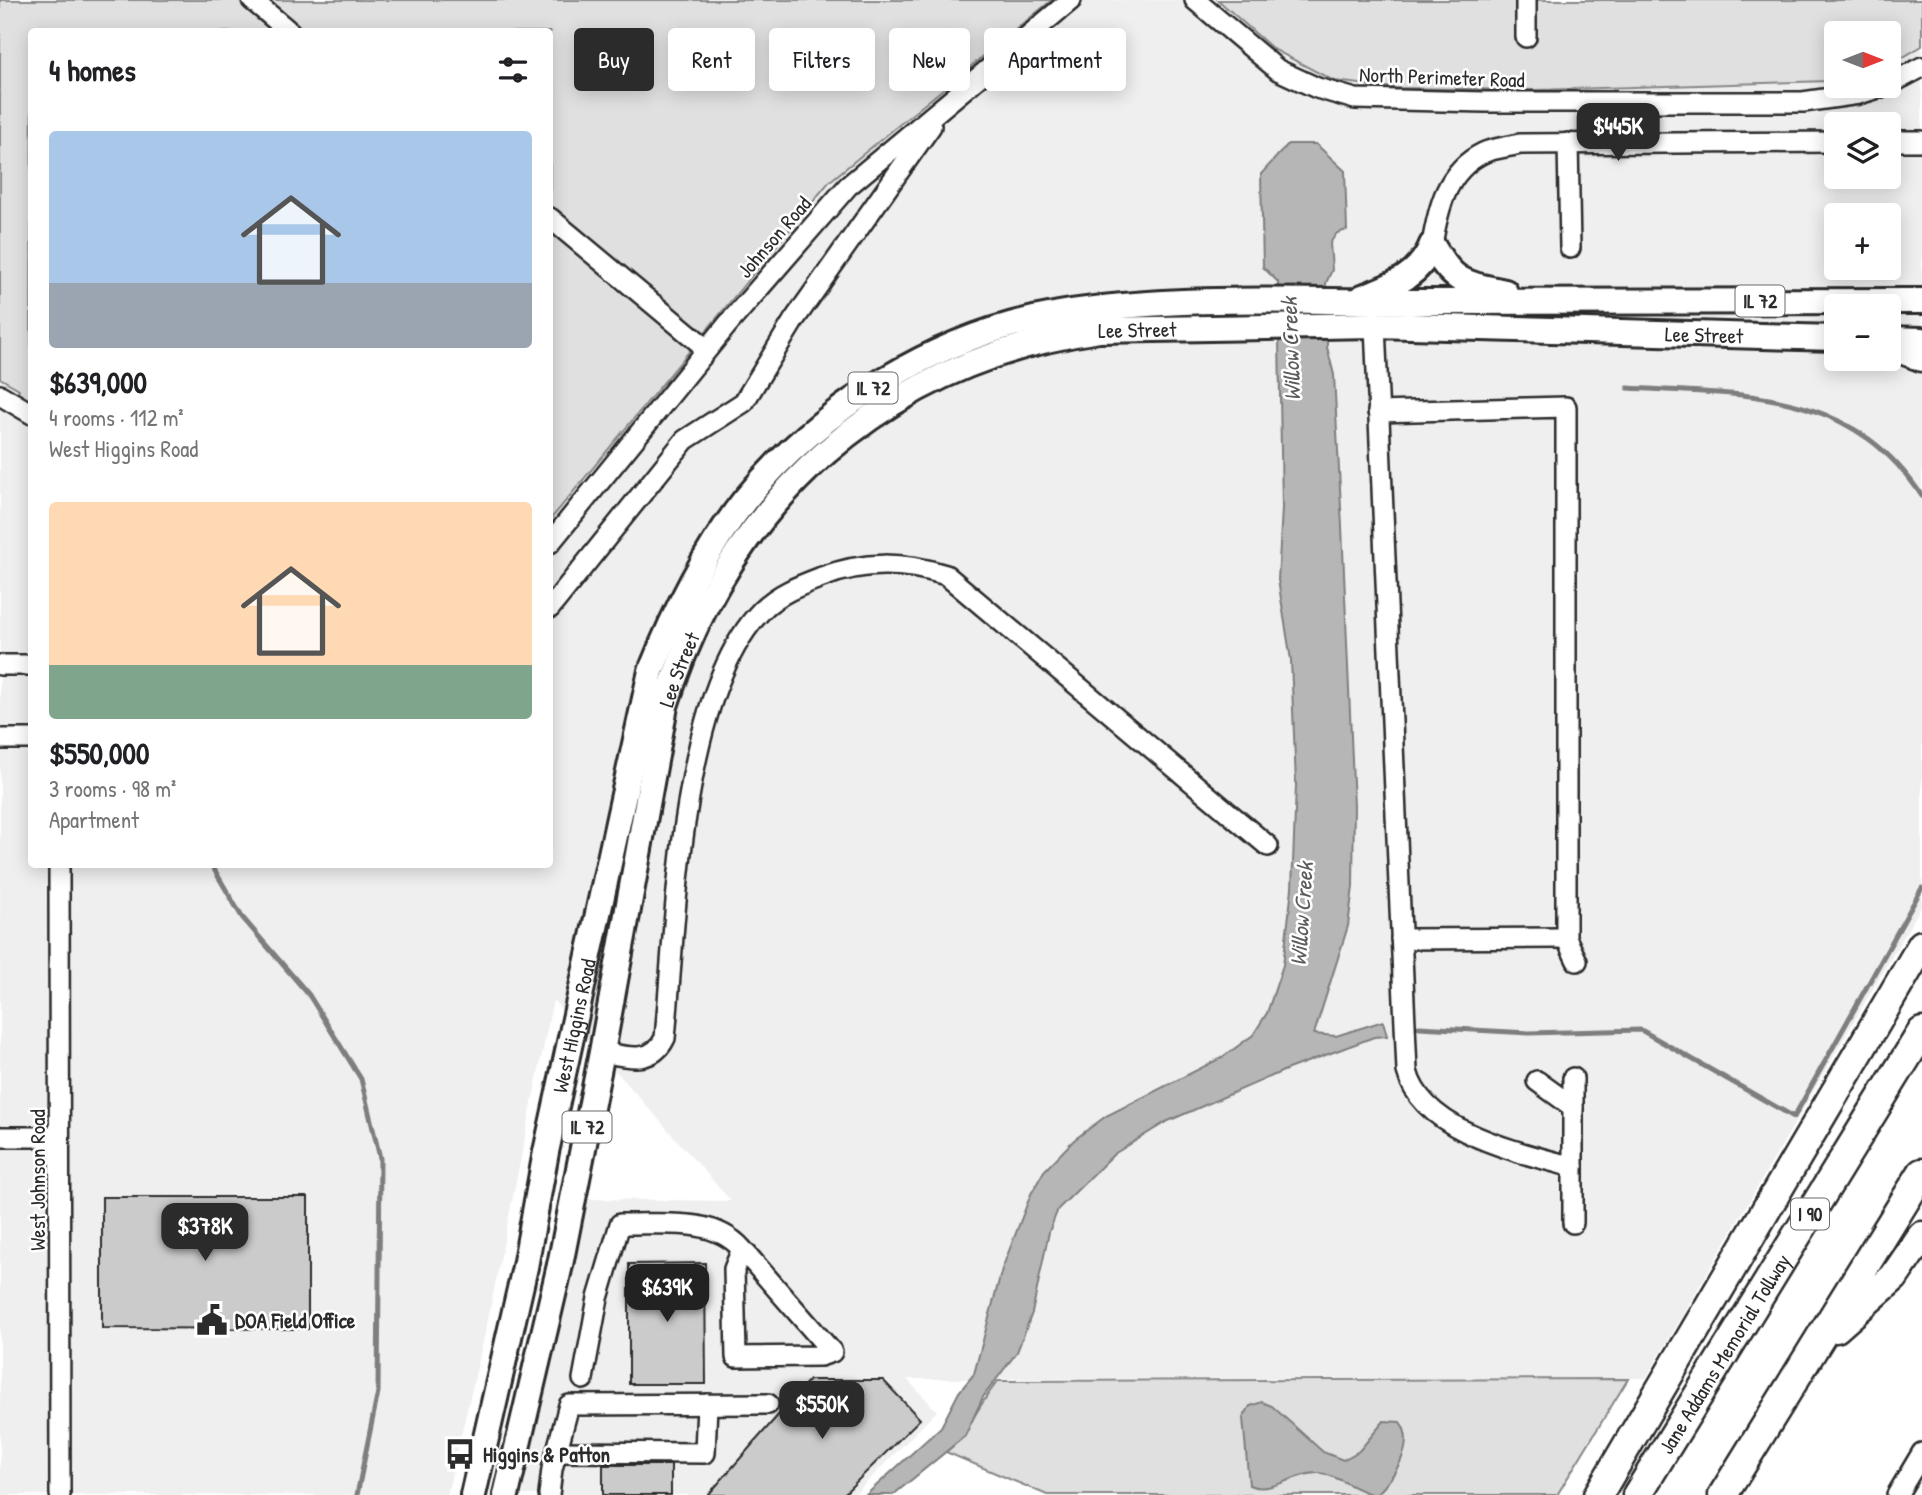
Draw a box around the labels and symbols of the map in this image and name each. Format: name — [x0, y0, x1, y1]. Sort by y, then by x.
north arrow — [1824, 21, 1900, 98]
street label: North Perimeter Road — [1359, 60, 1525, 94]
pin: $445K — [1569, 104, 1667, 163]
street label: Johnson Road — [730, 190, 818, 284]
road number: IL 72 — [1736, 286, 1784, 316]
water label: Willow Creek — [1273, 294, 1307, 401]
street label: Lee Street — [1098, 314, 1178, 345]
street label: Lee Street — [1665, 319, 1744, 350]
road number: IL 72 — [848, 372, 898, 404]
street label: Lee Street — [651, 626, 706, 711]
water label: Willow Creek — [1282, 859, 1320, 967]
street label: West Higgins Road — [545, 956, 602, 1095]
street label: West Johnson Road — [23, 1109, 52, 1251]
road number: IL 72 — [562, 1112, 612, 1142]
road number: I 90 — [1791, 1198, 1829, 1230]
pin: $378K — [156, 1204, 254, 1263]
street label: Jane Addams Memorial Tollway — [1651, 1248, 1797, 1459]
pin: $639K — [618, 1264, 716, 1324]
public building icon: DOA Field Office — [195, 1303, 229, 1337]
place label: DOA Field Office — [235, 1306, 356, 1335]
pin: $550K — [773, 1382, 871, 1441]
bus stop icon: Higgins & Patton — [443, 1437, 477, 1471]
place label: Higgins & Patton — [483, 1440, 610, 1470]

